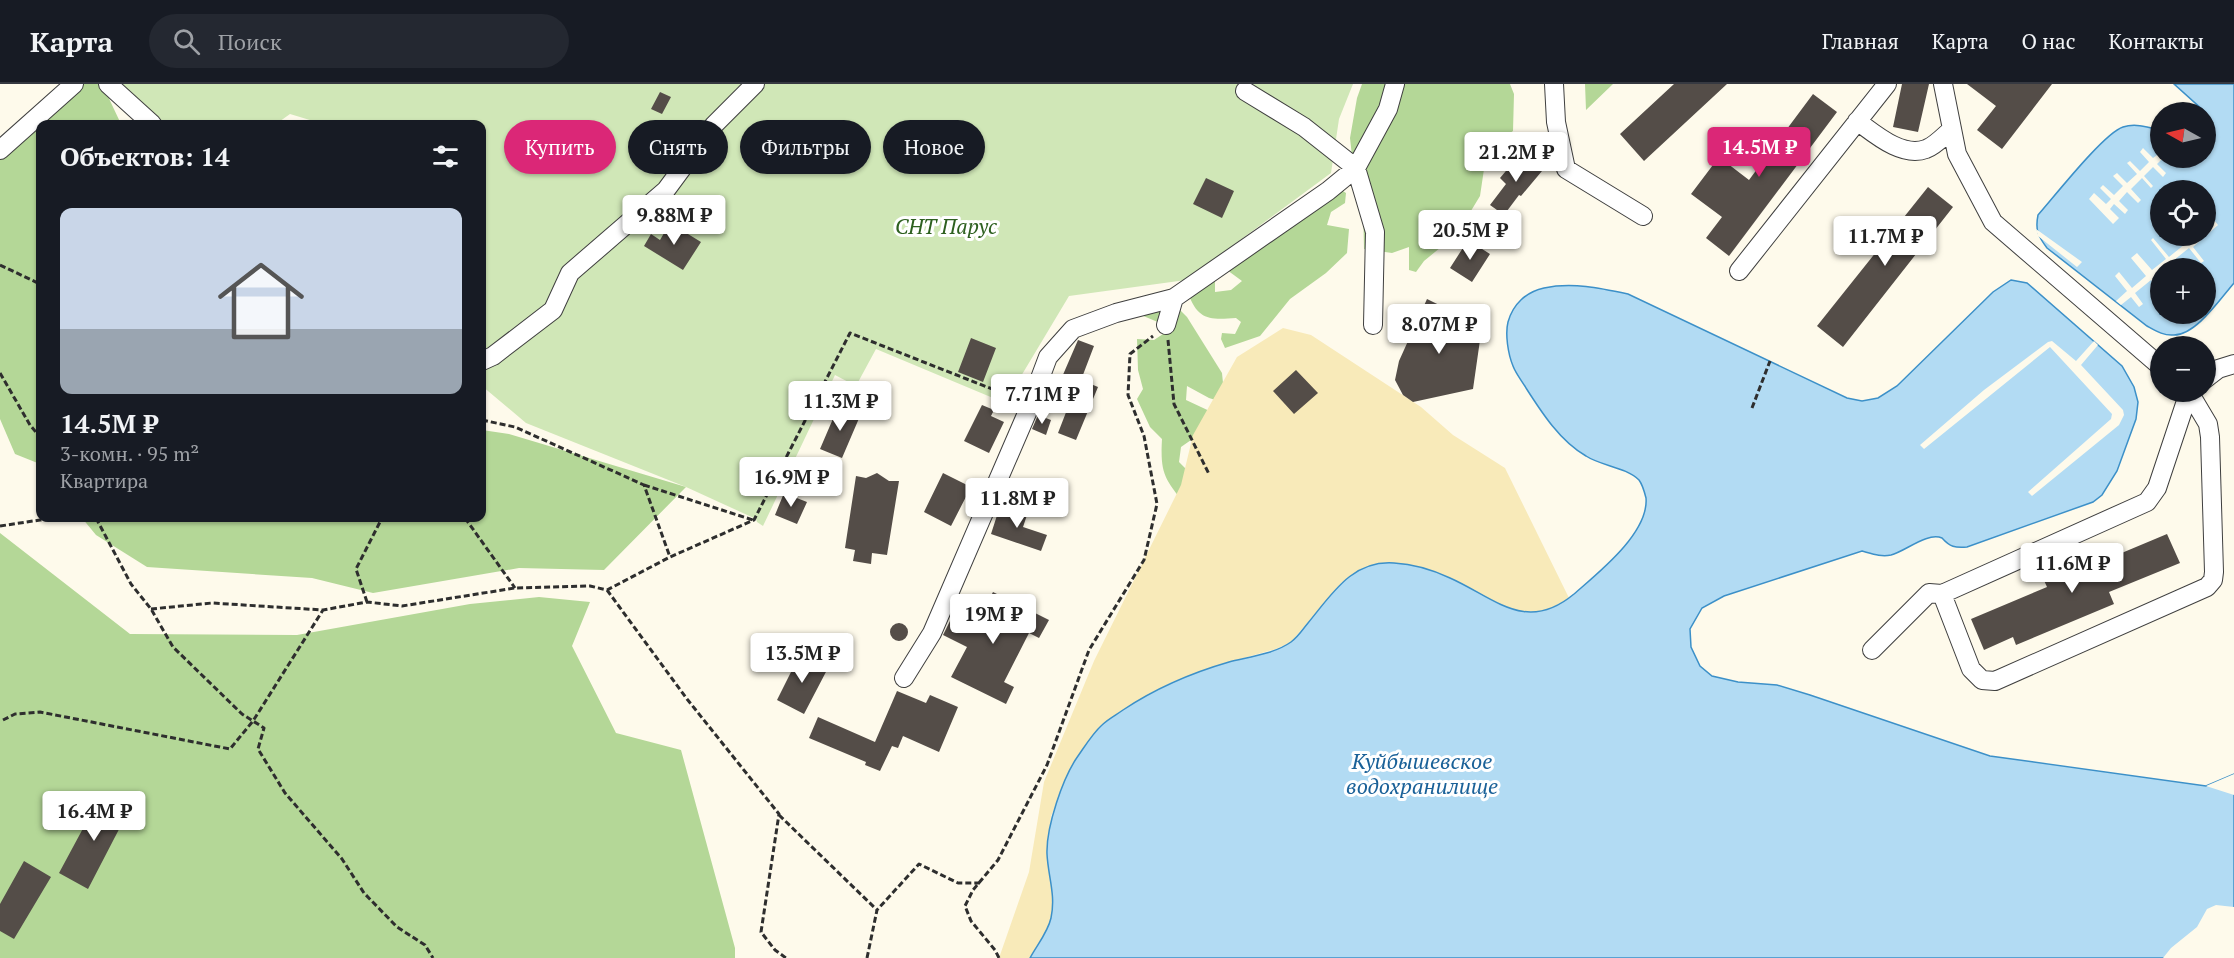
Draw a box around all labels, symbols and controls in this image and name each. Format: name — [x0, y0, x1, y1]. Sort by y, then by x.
search box — [149, 14, 569, 68]
text: Карта — [30, 23, 113, 60]
icon: search — [170, 25, 203, 58]
text: Поиск — [218, 27, 282, 56]
text: Главная — [1822, 27, 1899, 55]
text: Карта — [1932, 27, 1989, 55]
text: О нас — [2022, 27, 2075, 55]
text: Контакты — [2108, 27, 2204, 55]
north arrow — [2150, 102, 2216, 168]
map controls — [2150, 102, 2216, 402]
chip: Купить — [504, 120, 616, 174]
chip: Снять — [628, 120, 728, 174]
chip: Фильтры — [740, 120, 871, 174]
chip: Новое — [883, 120, 985, 174]
pin: 14.5M ₽ — [1704, 127, 1814, 178]
pin: 21.2M ₽ — [1461, 132, 1571, 183]
text: 14.5M ₽ — [1721, 133, 1797, 160]
text: 21.2M ₽ — [1478, 138, 1554, 165]
text: Объектов: 14 — [60, 139, 230, 173]
icon: filters — [429, 140, 462, 173]
button: locate — [2150, 180, 2216, 246]
pin: 9.88M ₽ — [619, 195, 729, 246]
text: 9.88M ₽ — [636, 201, 712, 228]
pin: 20.5M ₽ — [1415, 210, 1525, 261]
park label: СНТ Парус — [895, 212, 998, 240]
text: 20.5M ₽ — [1432, 216, 1508, 243]
pin: 11.7M ₽ — [1830, 216, 1940, 267]
text: 11.7M ₽ — [1847, 222, 1923, 249]
icon: home — [207, 247, 315, 355]
button: + — [2150, 258, 2216, 324]
pin: 8.07M ₽ — [1384, 304, 1494, 355]
text: 8.07M ₽ — [1401, 310, 1477, 337]
button: − — [2150, 336, 2216, 402]
pin: 7.71M ₽ — [987, 374, 1097, 425]
text: 7.71M ₽ — [1005, 380, 1079, 407]
pin: 11.3M ₽ — [785, 381, 895, 432]
text: 11.3M ₽ — [802, 387, 878, 414]
text: 14.5M ₽ — [60, 406, 158, 440]
text: 3-комн. · 95 m² — [60, 440, 199, 467]
pin: 16.9M ₽ — [736, 457, 846, 508]
text: 16.9M ₽ — [753, 463, 829, 490]
text: Квартира — [60, 467, 148, 494]
pin: 11.8M ₽ — [962, 478, 1072, 529]
text: 11.8M ₽ — [979, 484, 1055, 511]
pin: 11.6M ₽ — [2017, 543, 2127, 594]
text: 11.6M ₽ — [2034, 549, 2110, 576]
pin: 19M ₽ — [951, 594, 1035, 645]
text: 19M ₽ — [964, 600, 1022, 627]
pin: 13.5M ₽ — [747, 633, 857, 684]
text: 13.5M ₽ — [764, 639, 840, 666]
water label: Куйбышевское водохранилище — [1346, 746, 1498, 800]
pin: 16.4M ₽ — [39, 791, 149, 842]
text: 16.4M ₽ — [56, 797, 132, 824]

